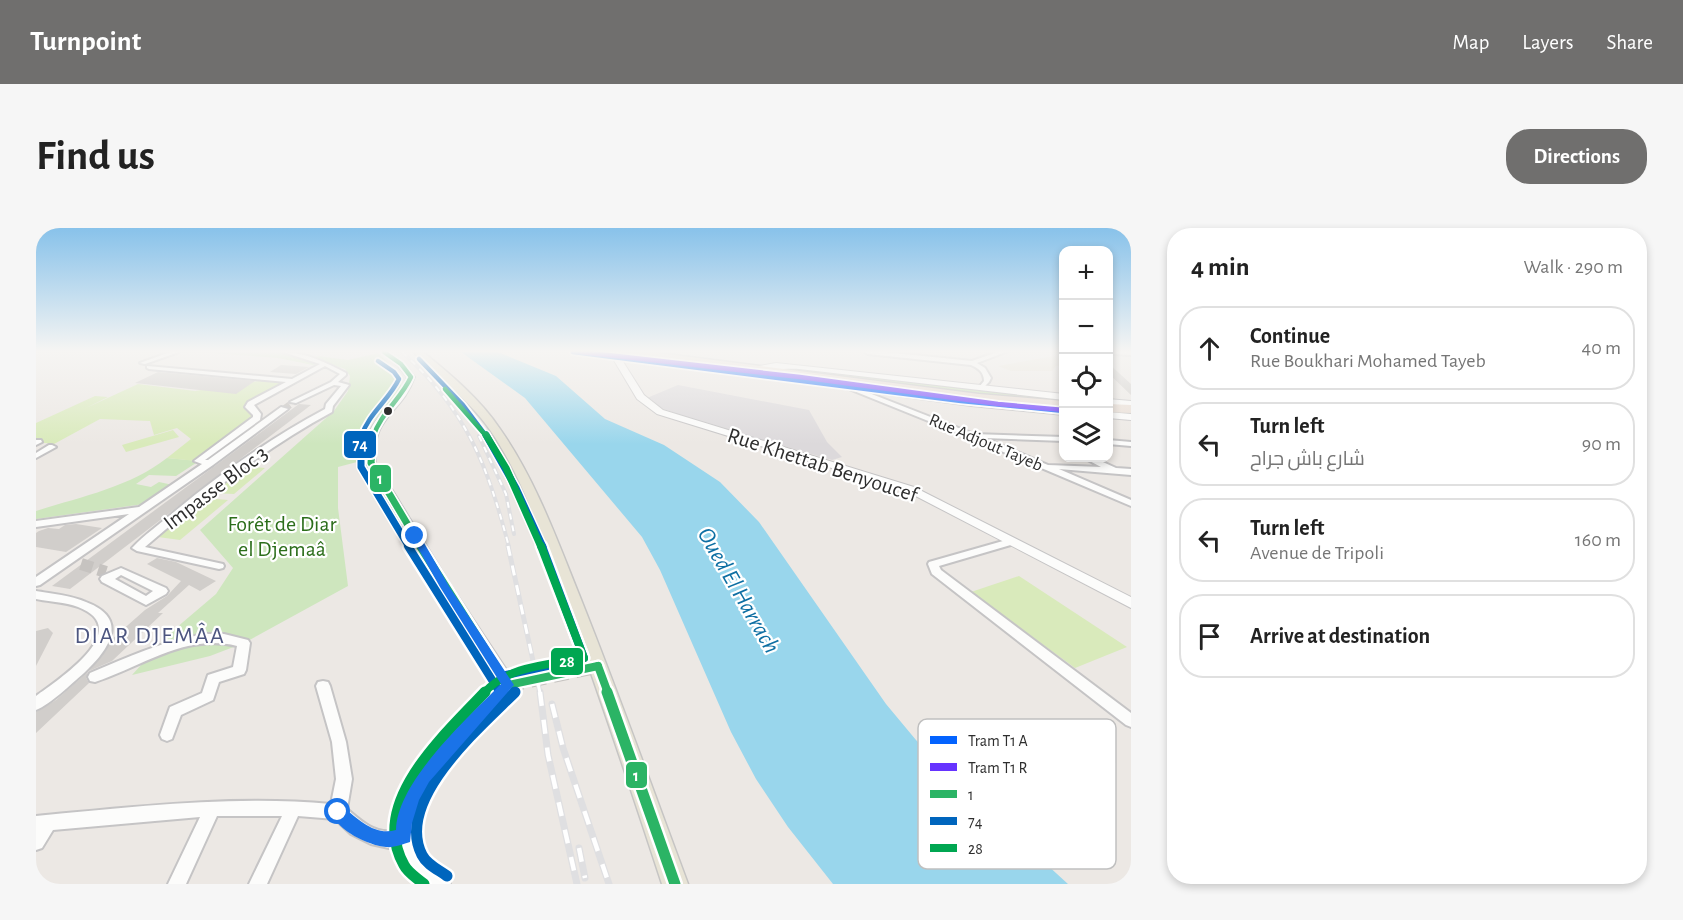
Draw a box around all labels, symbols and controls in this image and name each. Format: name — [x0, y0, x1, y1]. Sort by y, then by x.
text: Turnpoint — [30, 28, 141, 56]
text: Map — [1453, 32, 1489, 53]
text: Layers — [1522, 32, 1573, 53]
text: Share — [1606, 32, 1653, 53]
button: Directions — [1506, 129, 1647, 184]
text: Find us — [36, 135, 155, 177]
map controls — [1059, 246, 1113, 462]
button: + — [1059, 246, 1113, 300]
text: 4 min — [1191, 254, 1250, 280]
text: Walk · 290 m — [1523, 257, 1623, 277]
button: − — [1059, 300, 1113, 354]
text: Continue — [1250, 325, 1330, 347]
icon: ahead — [1193, 332, 1226, 365]
text: 40 m — [1582, 338, 1621, 358]
text: Rue Boukhari Mohamed Tayeb — [1250, 351, 1486, 371]
button: locate — [1059, 354, 1113, 408]
unlabelled marker — [382, 405, 394, 417]
button: layers — [1059, 408, 1113, 462]
street label: Rue Adjout Tayeb — [926, 411, 1045, 475]
text: Turn left — [1250, 415, 1324, 437]
street label: Rue Khettab Benyoucef — [725, 424, 922, 506]
icon: left — [1193, 428, 1226, 461]
line badge: 74 — [343, 430, 377, 459]
text: 90 m — [1582, 434, 1621, 454]
text: 74 — [353, 437, 367, 453]
street label: Impasse Bloc 3 — [160, 442, 272, 534]
text: شارع باش جراح — [1250, 449, 1365, 469]
line badge: 1 — [369, 464, 392, 493]
text: 1 — [377, 471, 383, 487]
park label: Forêt de Diar el Djemaâ — [228, 513, 336, 560]
text: Turn left — [1250, 517, 1324, 539]
route end — [401, 522, 427, 548]
water label: Oued El Harrach — [693, 524, 784, 657]
icon: left — [1193, 524, 1226, 557]
text: 160 m — [1575, 530, 1621, 550]
text: Avenue de Tripoli — [1250, 543, 1384, 563]
icon: arrive — [1193, 620, 1226, 653]
district label: DIAR DJEMÂA — [75, 622, 225, 648]
text: Arrive at destination — [1250, 625, 1430, 647]
line badge: 28 — [550, 647, 584, 676]
text: 28 — [559, 654, 575, 670]
legend — [918, 719, 1116, 869]
text: Tram T1 A — [968, 733, 1028, 749]
text: Tram T1 R — [968, 760, 1027, 776]
line badge: 1 — [625, 761, 648, 789]
text: 1 — [633, 768, 639, 784]
text: 1 — [968, 787, 974, 803]
route start — [324, 798, 350, 824]
text: 74 — [968, 814, 983, 830]
text: 28 — [968, 841, 983, 857]

